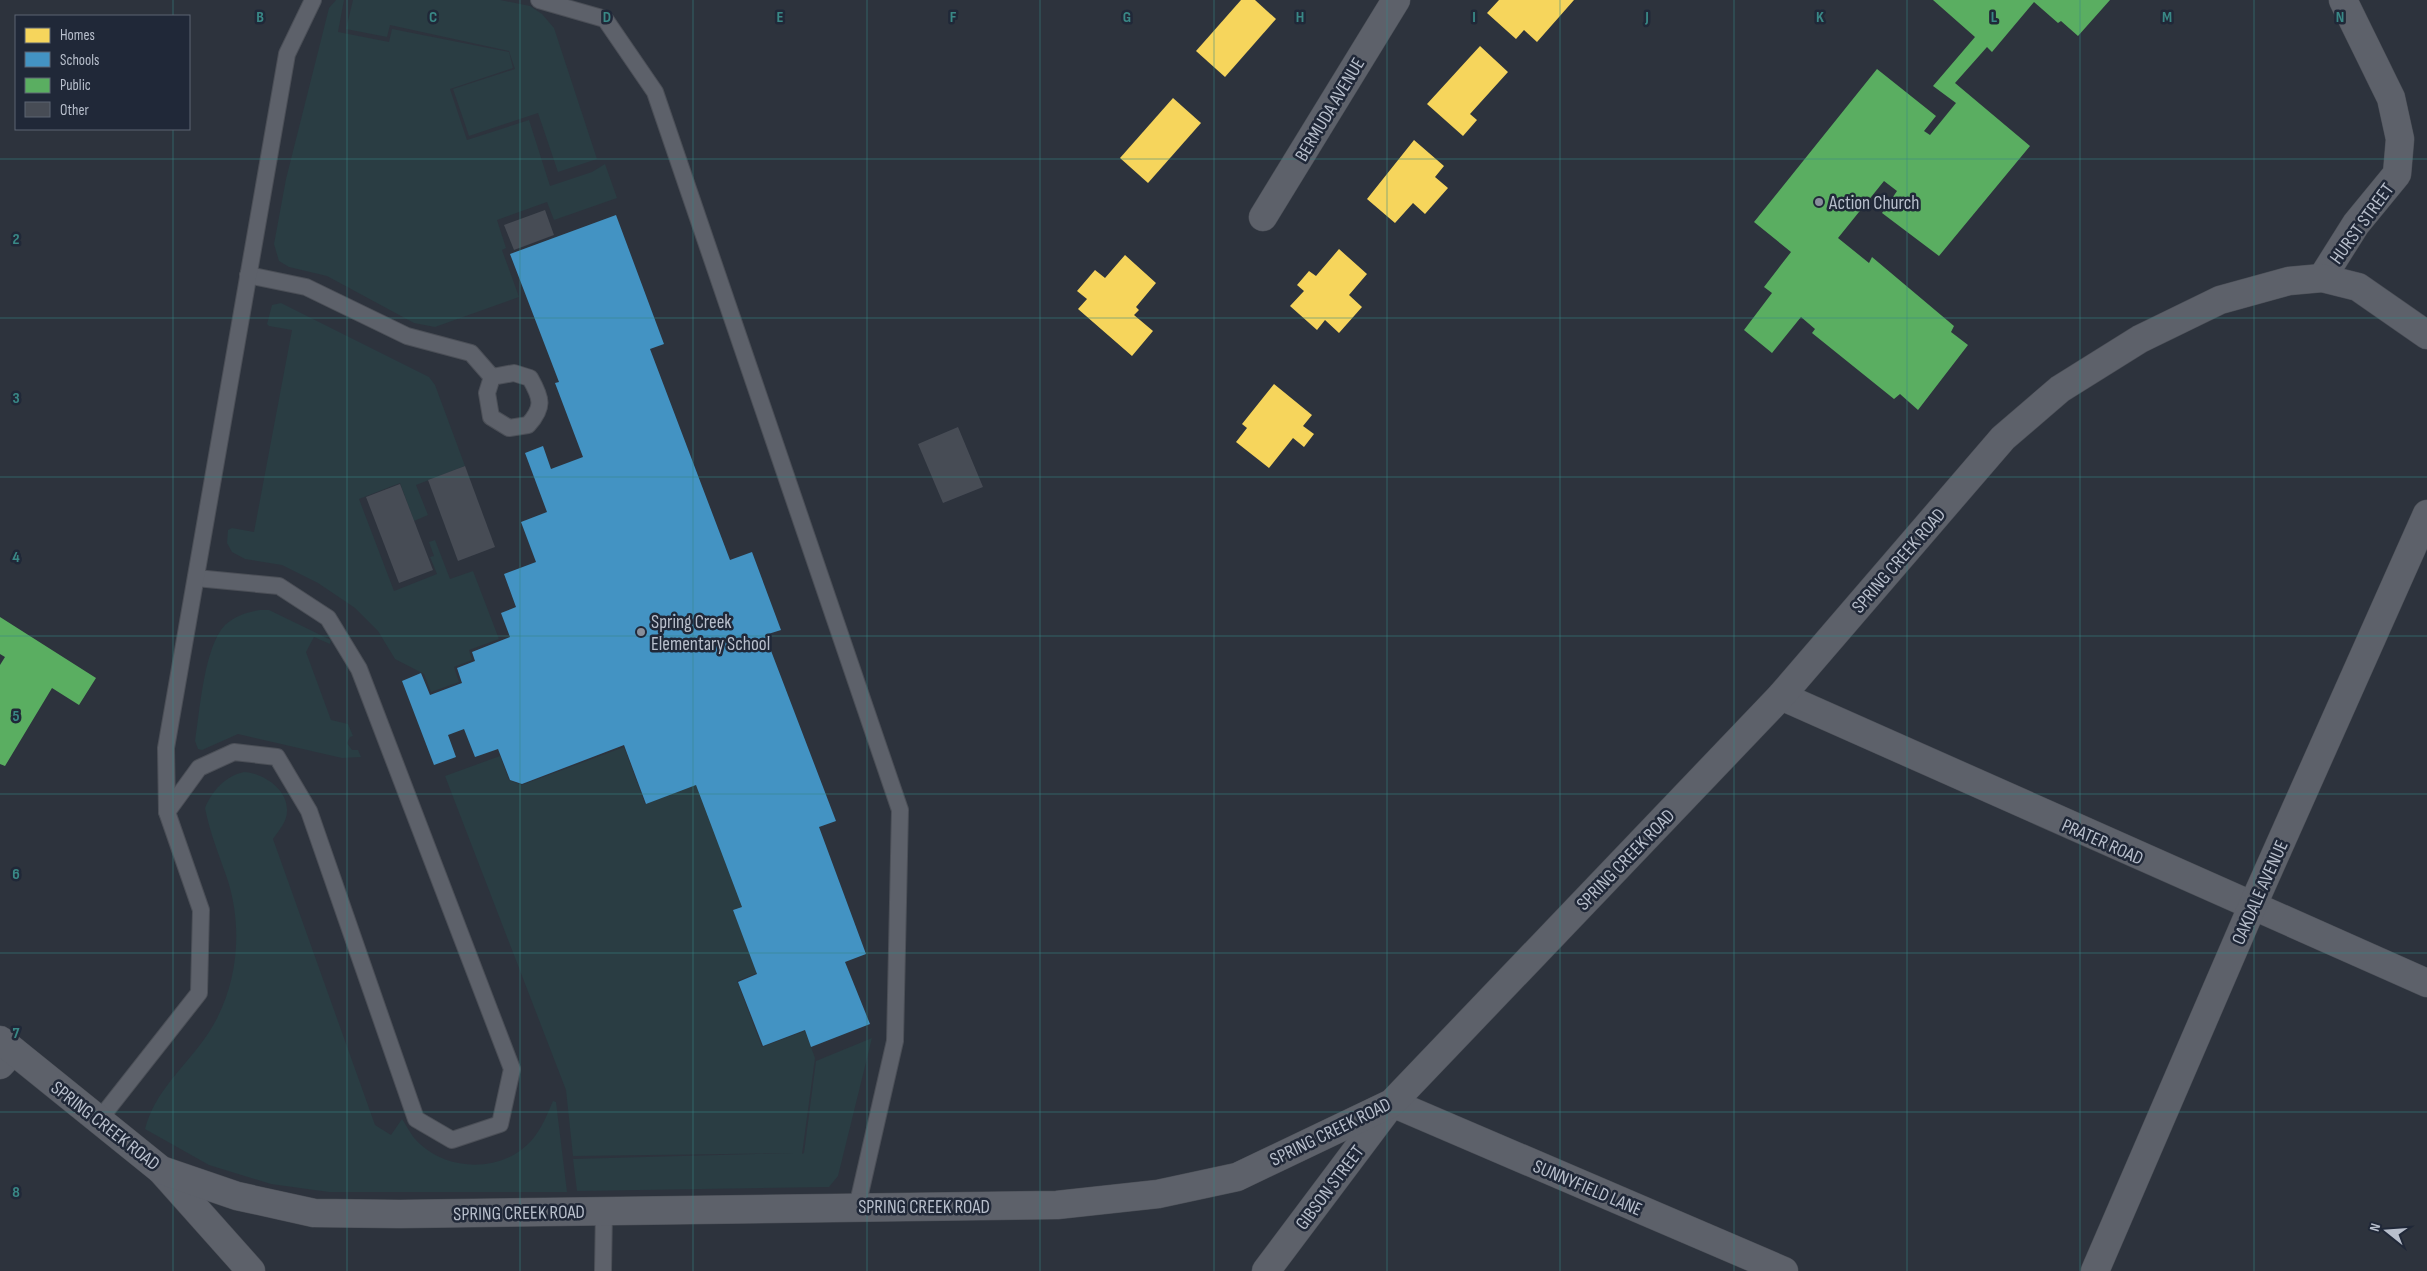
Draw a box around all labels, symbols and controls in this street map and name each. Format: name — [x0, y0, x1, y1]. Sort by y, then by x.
text: B — [256, 8, 264, 27]
text: C — [429, 8, 437, 27]
text: D — [603, 8, 611, 27]
text: E — [777, 8, 784, 27]
text: F — [950, 8, 957, 27]
text: G — [1123, 8, 1131, 27]
text: H — [1296, 8, 1304, 27]
text: I — [1472, 8, 1476, 27]
text: J — [1644, 8, 1649, 27]
text: K — [1816, 8, 1824, 27]
text: L — [1991, 8, 1998, 27]
text: M — [2162, 8, 2172, 27]
text: N — [2336, 8, 2344, 27]
legend — [15, 15, 190, 130]
text: Homes — [60, 26, 95, 45]
text: Schools — [60, 51, 99, 70]
street label: BERMUDA AVENUE — [1290, 54, 1370, 166]
text: Public — [60, 76, 91, 95]
text: Other — [60, 101, 89, 120]
street label: HURST STREET — [2325, 179, 2399, 269]
place label: Action Church — [1828, 192, 1919, 215]
marker: Action Church — [1813, 196, 1825, 208]
text: 2 — [12, 230, 20, 249]
text: 3 — [12, 389, 20, 408]
street label: SPRING CREEK ROAD — [1847, 504, 1951, 618]
text: 4 — [12, 548, 20, 567]
place label: Spring Creek Elementary School — [651, 611, 770, 656]
marker: Spring Creek Elementary School — [635, 626, 647, 638]
text: 5 — [12, 707, 20, 726]
street label: SPRING CREEK ROAD — [1572, 805, 1680, 915]
street label: PRATER ROAD — [2058, 814, 2147, 871]
street label: OAKDALE AVENUE — [2227, 837, 2294, 948]
text: 6 — [12, 865, 20, 884]
text: 7 — [13, 1024, 20, 1043]
street label: SPRING CREEK ROAD — [46, 1077, 164, 1176]
street label: SPRING CREEK ROAD — [1266, 1093, 1395, 1172]
street label: GIBSON STREET — [1291, 1141, 1370, 1235]
street label: SUNNYFIELD LANE — [1529, 1155, 1645, 1222]
text: 8 — [12, 1183, 20, 1202]
street label: SPRING CREEK ROAD — [858, 1196, 990, 1219]
street label: SPRING CREEK ROAD — [453, 1201, 585, 1226]
north arrow — [2362, 1206, 2412, 1256]
text: N — [2366, 1221, 2384, 1233]

